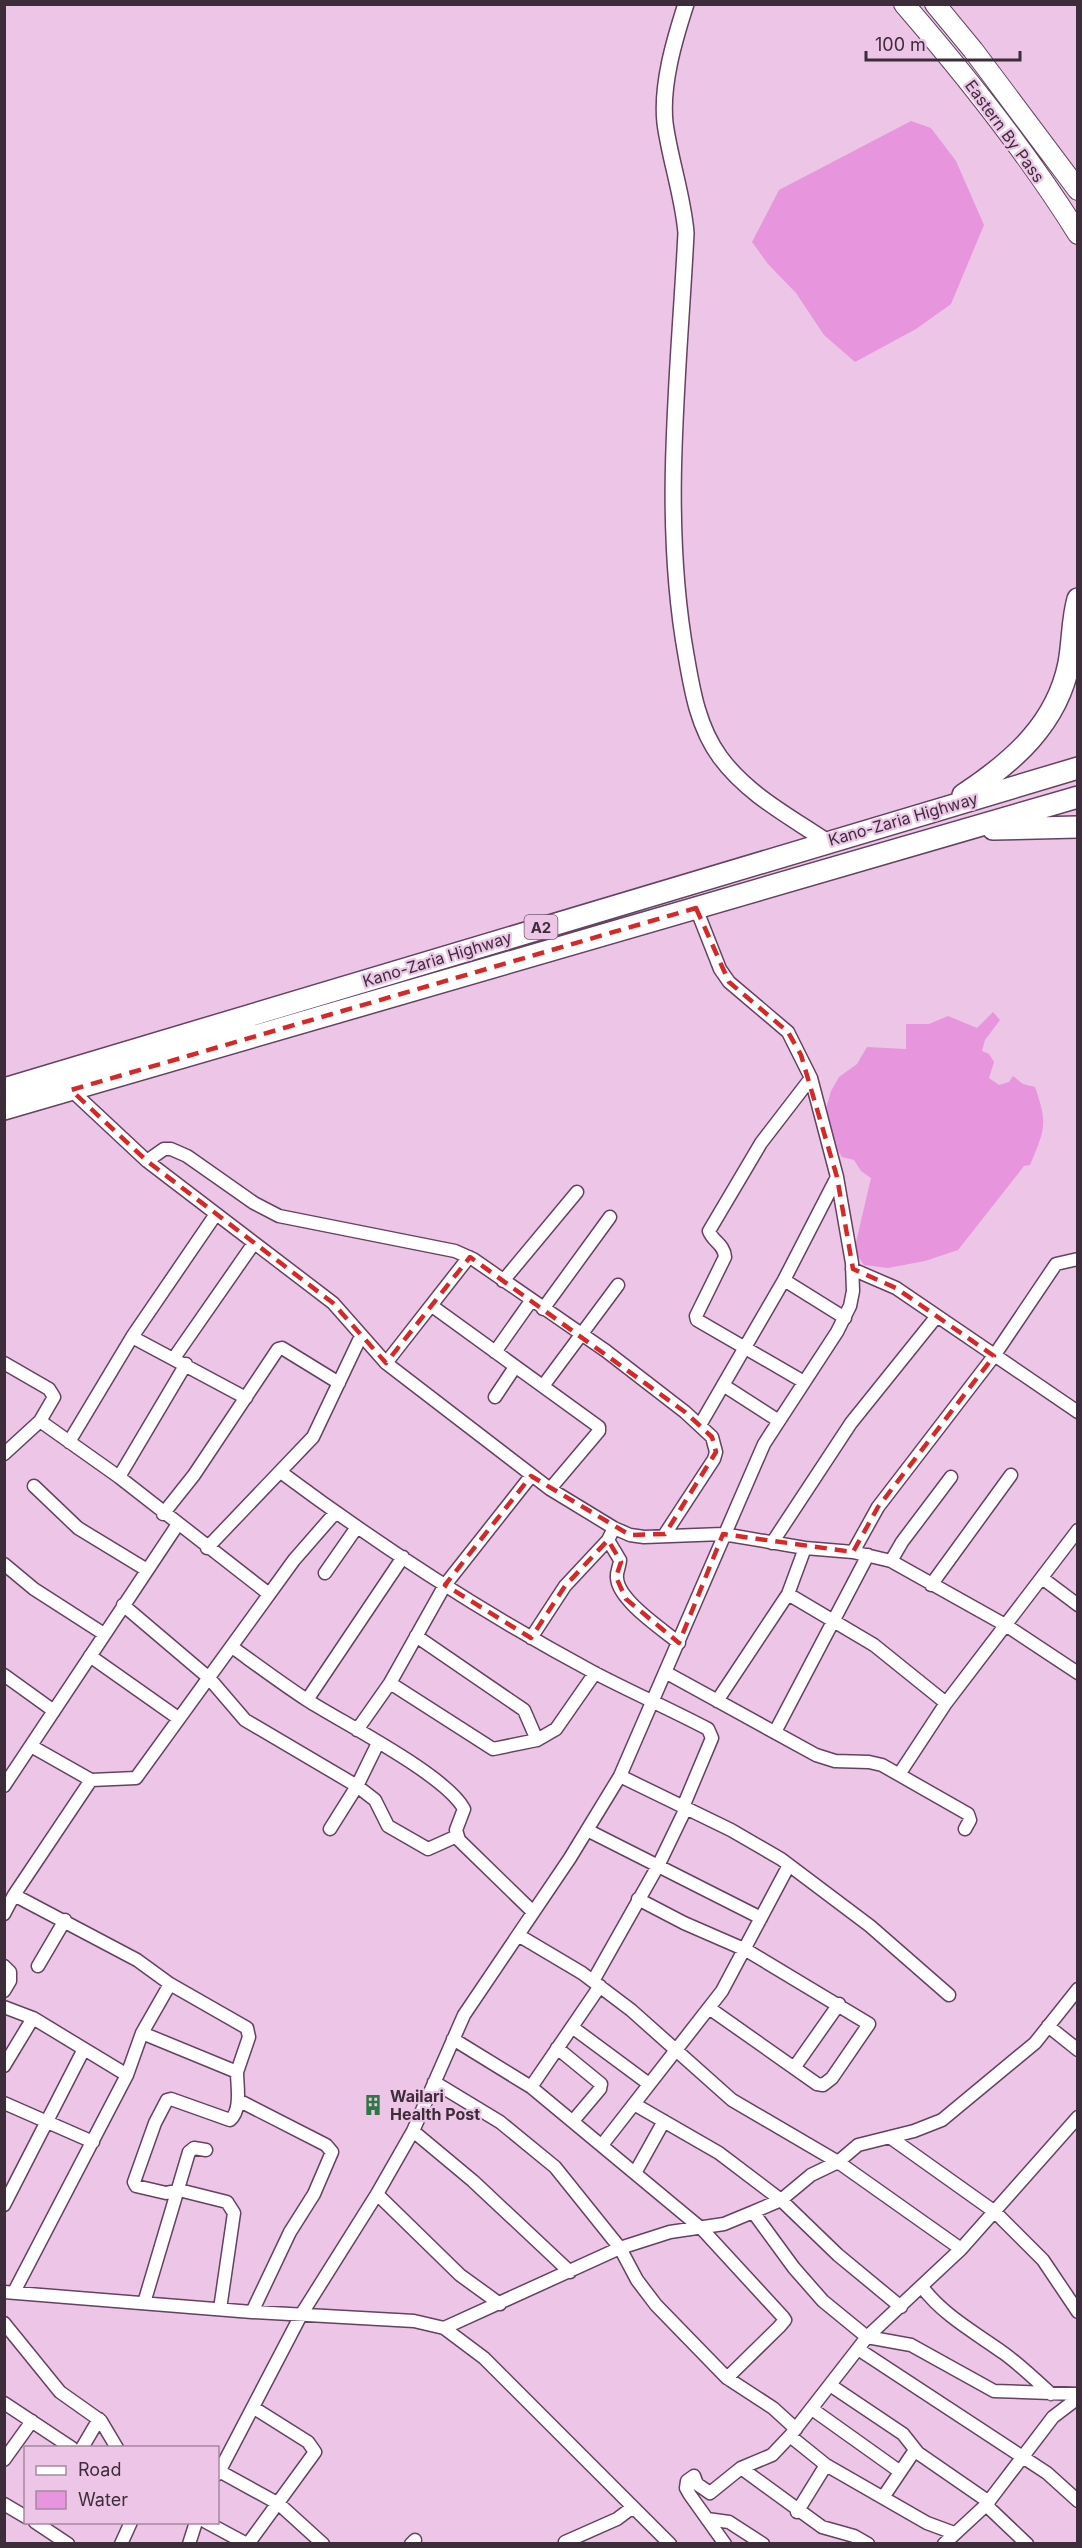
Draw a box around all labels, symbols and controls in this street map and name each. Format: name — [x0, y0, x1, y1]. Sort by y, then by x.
scale bar — [866, 24, 1020, 62]
text: 100 m — [875, 34, 926, 55]
street label: Eastern By Pass — [961, 76, 1049, 186]
street label: Kano-Zaria Highway — [826, 788, 980, 850]
road number: A2 — [524, 915, 558, 939]
street label: Kano-Zaria Highway — [360, 927, 514, 991]
place label: Wailari Health Post — [390, 2086, 480, 2124]
building icon: Wailari Health Post — [361, 2093, 385, 2117]
legend — [24, 2446, 219, 2524]
text: Road — [78, 2459, 121, 2480]
text: Water — [78, 2489, 128, 2510]

